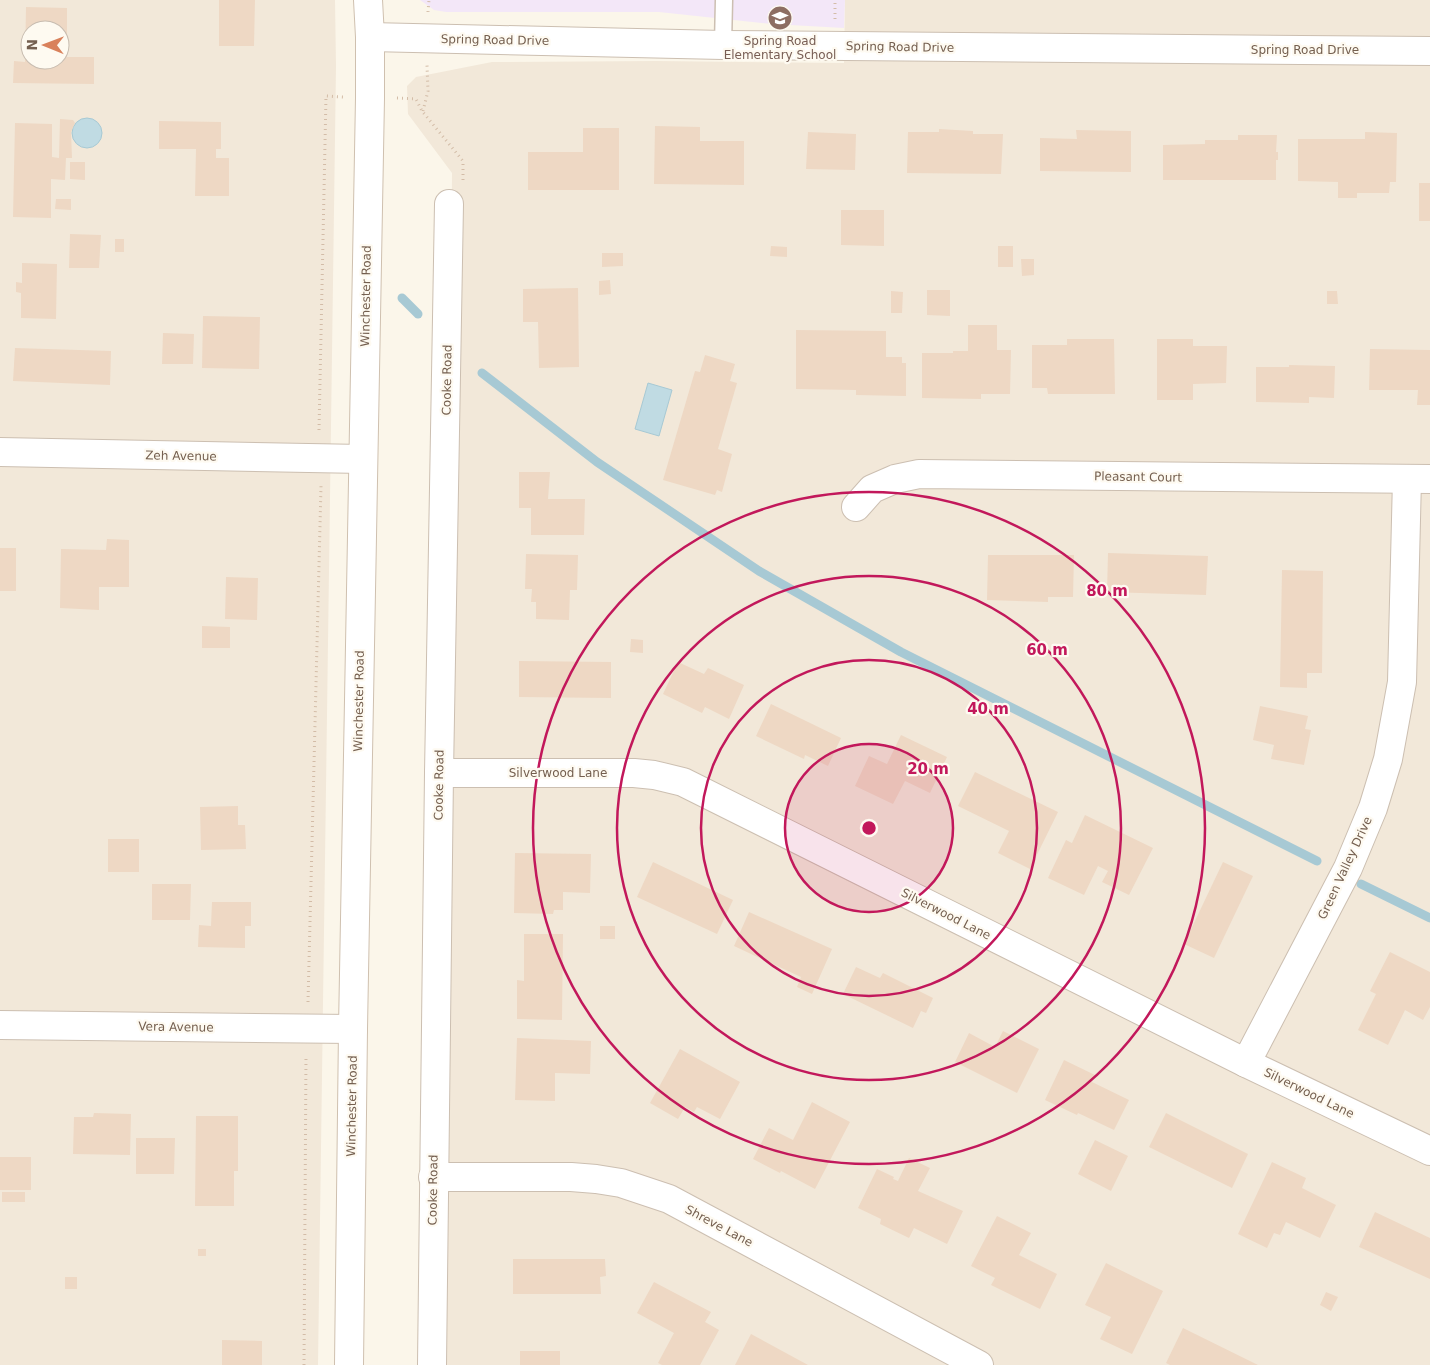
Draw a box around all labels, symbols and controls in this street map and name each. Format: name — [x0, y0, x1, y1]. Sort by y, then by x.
school or university icon: Spring Road Elementary School — [767, 5, 793, 31]
north arrow — [20, 20, 70, 70]
street label: Spring Road Drive — [441, 32, 549, 48]
place label: Spring Road Elementary School — [724, 34, 836, 62]
text: N — [24, 39, 40, 51]
street label: Spring Road Drive — [846, 39, 954, 55]
street label: Spring Road Drive — [1251, 43, 1359, 57]
street label: Winchester Road — [358, 245, 374, 347]
street label: Cooke Road — [439, 344, 455, 416]
street label: Zeh Avenue — [145, 448, 217, 464]
street label: Pleasant Court — [1094, 469, 1182, 485]
text: 80 m — [1086, 582, 1128, 600]
text: 60 m — [1026, 641, 1068, 659]
street label: Winchester Road — [351, 650, 367, 752]
text: 40 m — [967, 700, 1009, 718]
street label: Cooke Road — [431, 749, 447, 821]
text: 20 m — [907, 760, 949, 778]
street label: Silverwood Lane — [509, 766, 607, 780]
street label: Green Valley Drive — [1315, 814, 1375, 922]
centre of rings — [860, 819, 878, 837]
street label: Silverwood Lane — [899, 885, 993, 943]
street label: Vera Avenue — [138, 1019, 214, 1035]
street label: Winchester Road — [344, 1055, 360, 1157]
street label: Silverwood Lane — [1262, 1065, 1356, 1121]
street label: Cooke Road — [425, 1154, 441, 1226]
street label: Shreve Lane — [683, 1202, 755, 1250]

